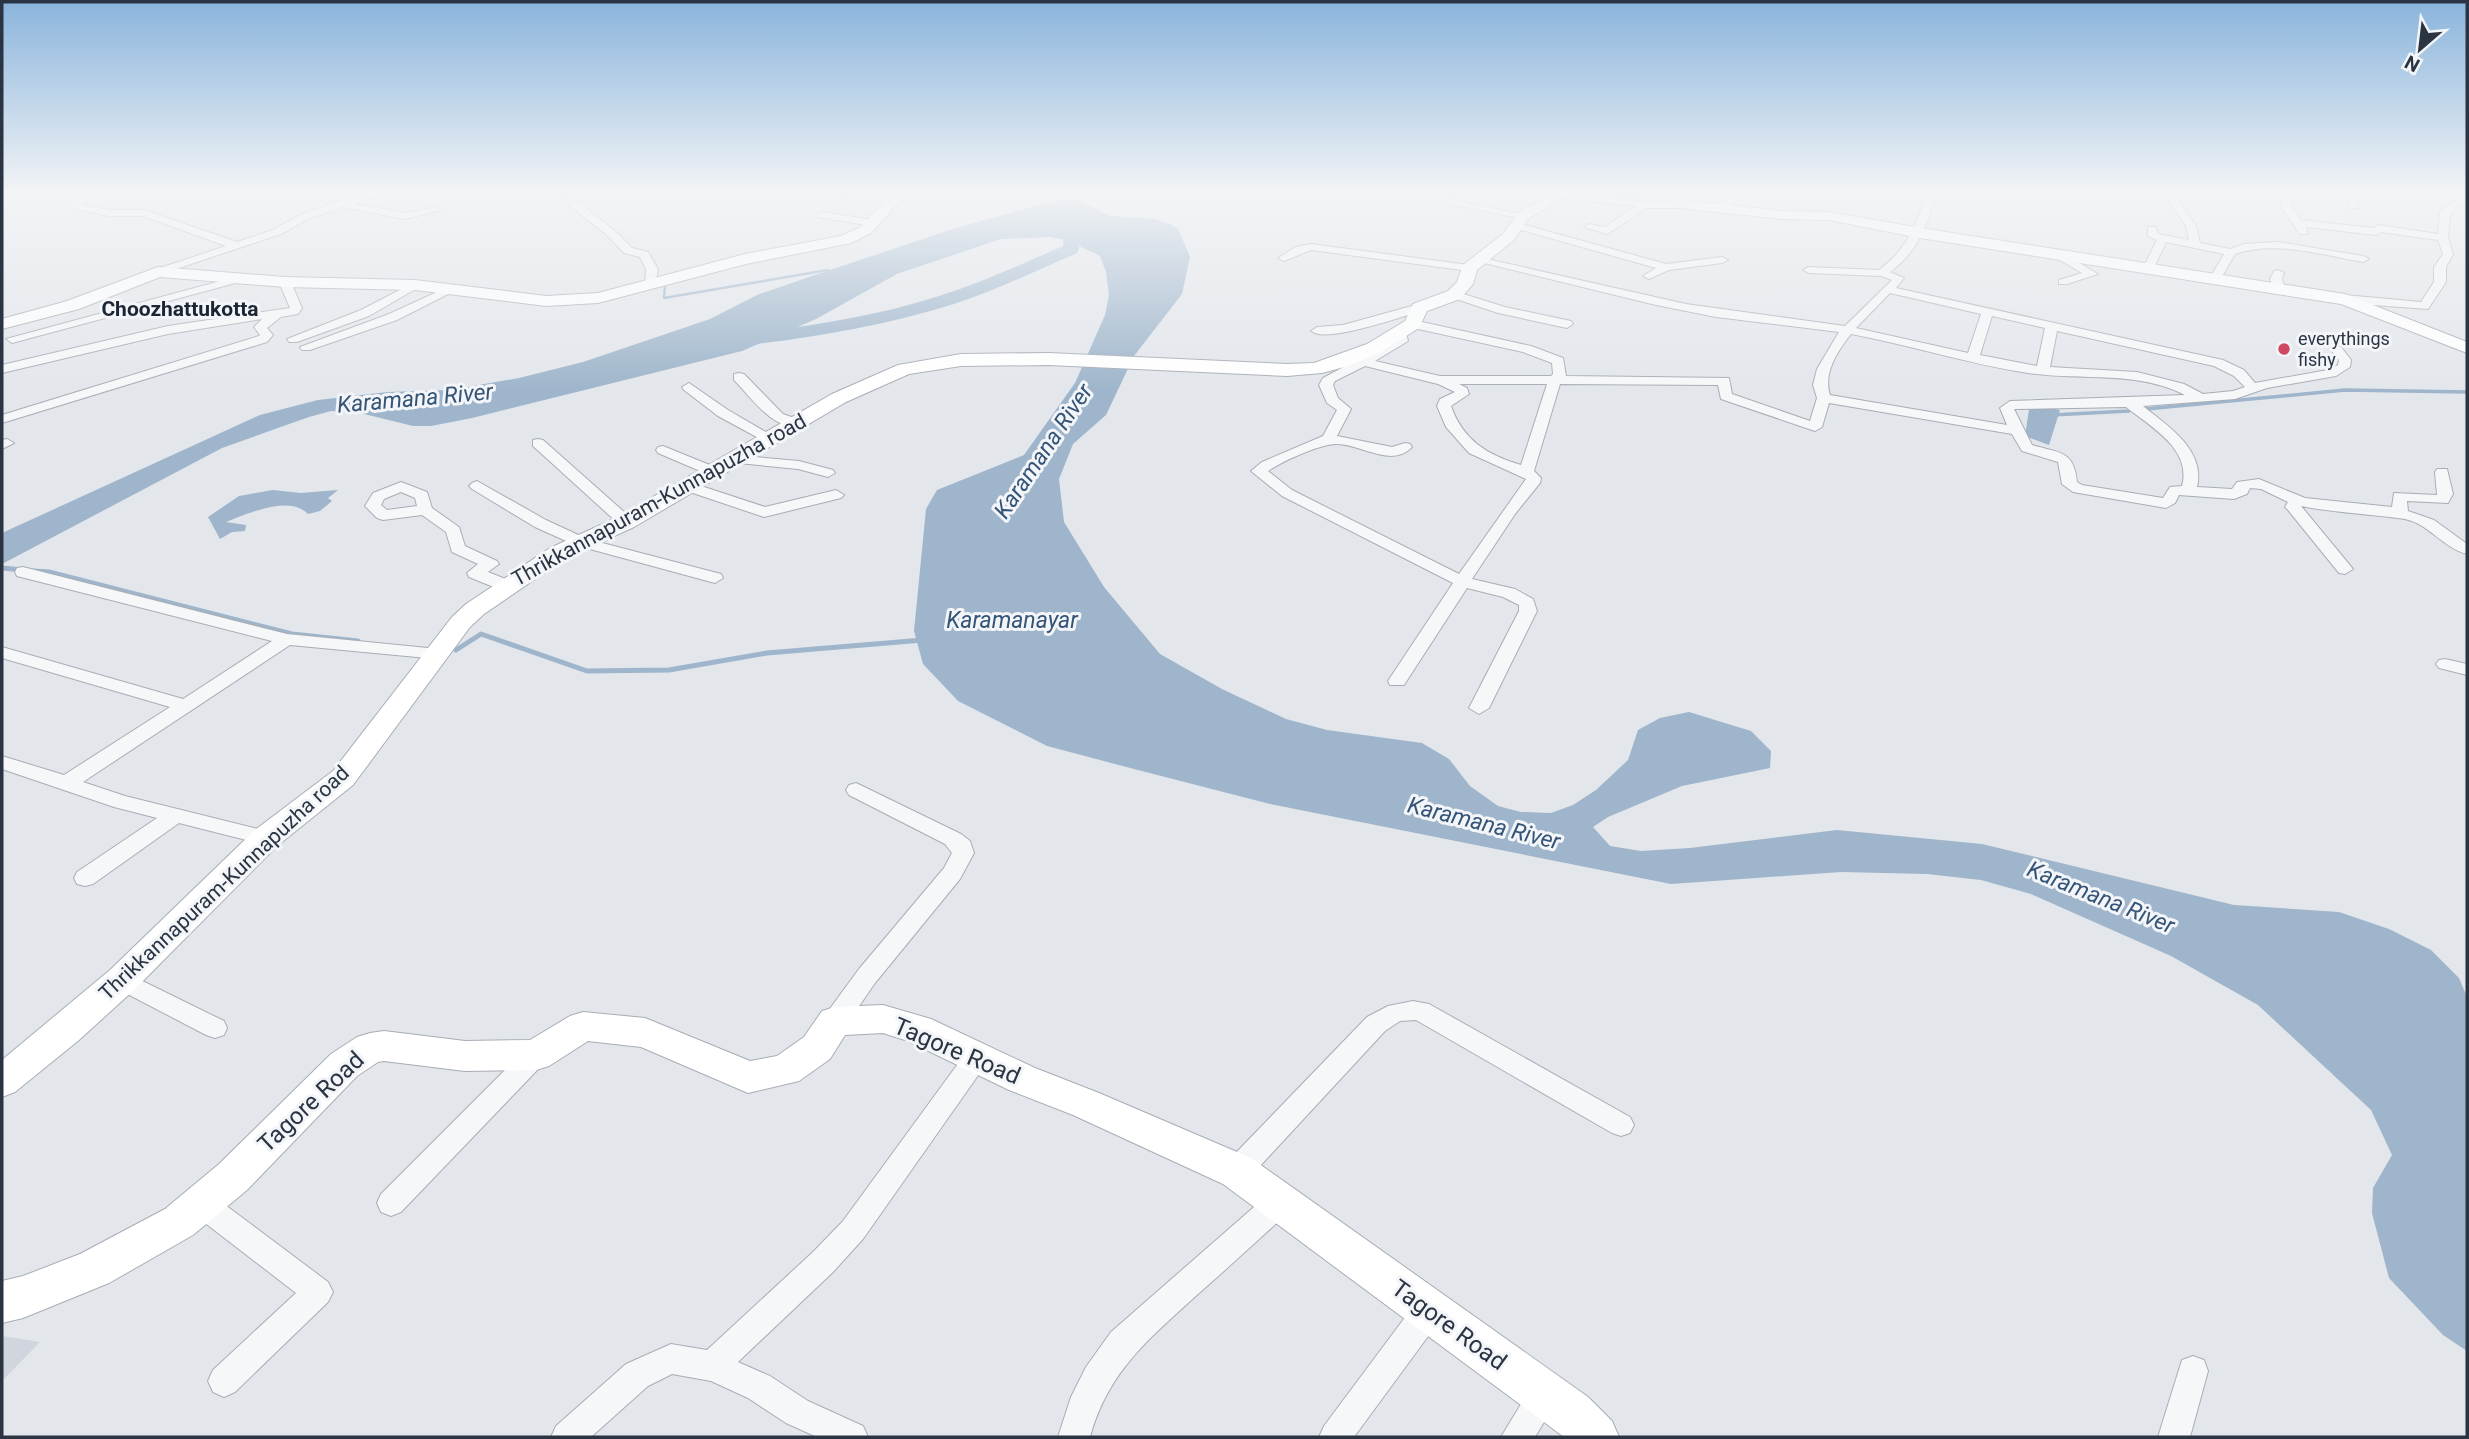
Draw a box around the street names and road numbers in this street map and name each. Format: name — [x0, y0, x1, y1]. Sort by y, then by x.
street label: Thrikkannapuram-Kunnapuzha road — [508, 409, 810, 591]
street label: Thrikkannapuram-Kunnapuzha road — [94, 761, 354, 1005]
street label: Tagore Road — [889, 1012, 1025, 1090]
street label: Tagore Road — [252, 1046, 370, 1158]
street label: Tagore Road — [1386, 1274, 1512, 1376]

